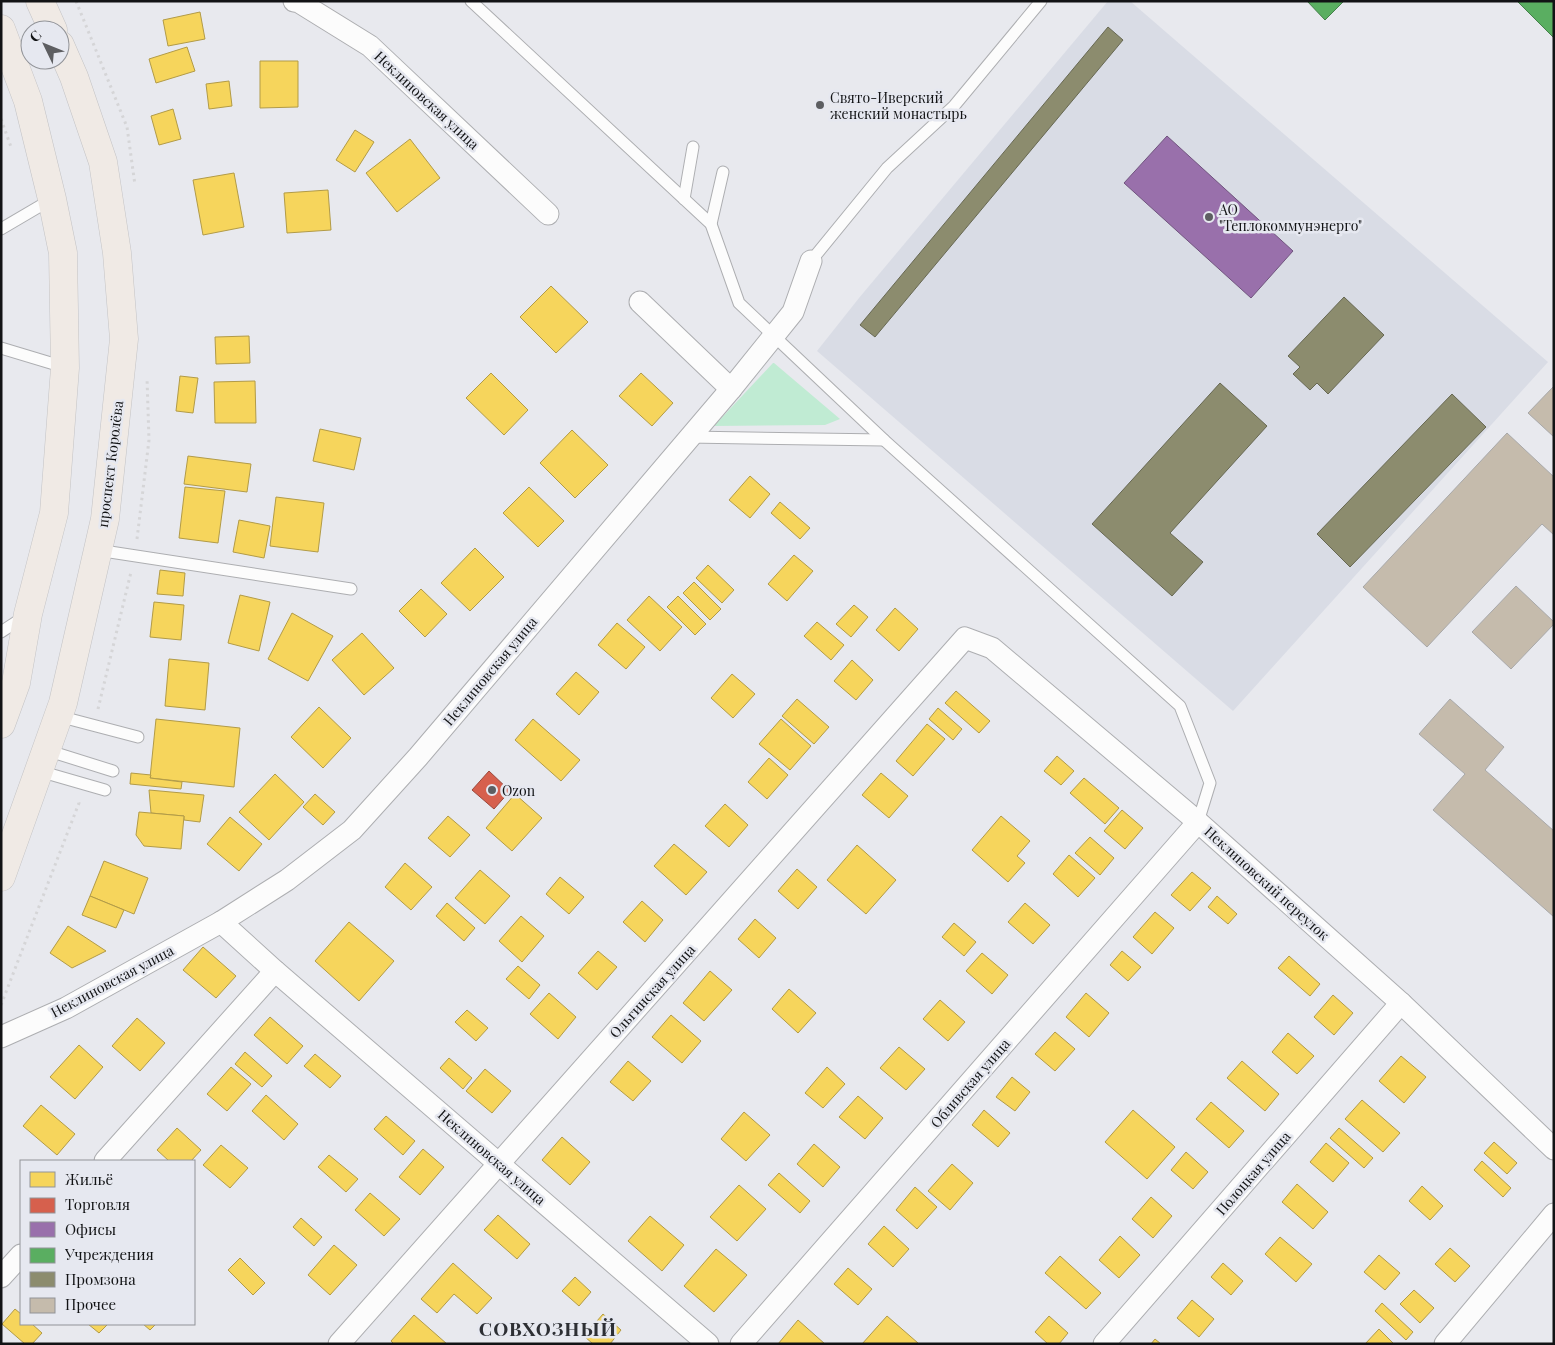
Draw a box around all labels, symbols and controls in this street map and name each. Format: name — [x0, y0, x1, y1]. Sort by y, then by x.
north arrow — [20, 20, 70, 70]
text: С — [25, 26, 46, 46]
street label: Неклиновская улица — [371, 46, 483, 154]
place label: Свято-Иверский женский монастырь — [830, 88, 967, 123]
marker: Свято-Иверский женский монастырь — [814, 99, 826, 111]
place label: АО "Теплокоммунэнерго" — [1218, 200, 1362, 235]
marker: АО "Теплокоммунэнерго" — [1203, 211, 1215, 223]
street label: проспект Королёва — [93, 400, 127, 528]
street label: Неклиновская улица — [439, 613, 541, 729]
place label: Ozon — [502, 781, 536, 800]
marker: Ozon — [486, 784, 498, 796]
street label: Неклиновский переулок — [1201, 822, 1333, 944]
street label: Ольгинская улица — [605, 940, 699, 1042]
street label: Неклиновская улица — [47, 941, 177, 1021]
street label: Обливская улица — [926, 1034, 1014, 1132]
street label: Неклиновская улица — [434, 1105, 550, 1209]
street label: Полоцкая улица — [1211, 1127, 1295, 1219]
legend — [20, 1160, 195, 1325]
text: Жильё — [65, 1169, 113, 1189]
text: Торговля — [65, 1194, 130, 1214]
text: Офисы — [65, 1219, 116, 1239]
text: Учреждения — [64, 1244, 154, 1264]
text: Промзона — [65, 1269, 136, 1289]
text: Прочее — [65, 1294, 116, 1314]
district label: СОВХОЗНЫЙ — [479, 1315, 617, 1341]

